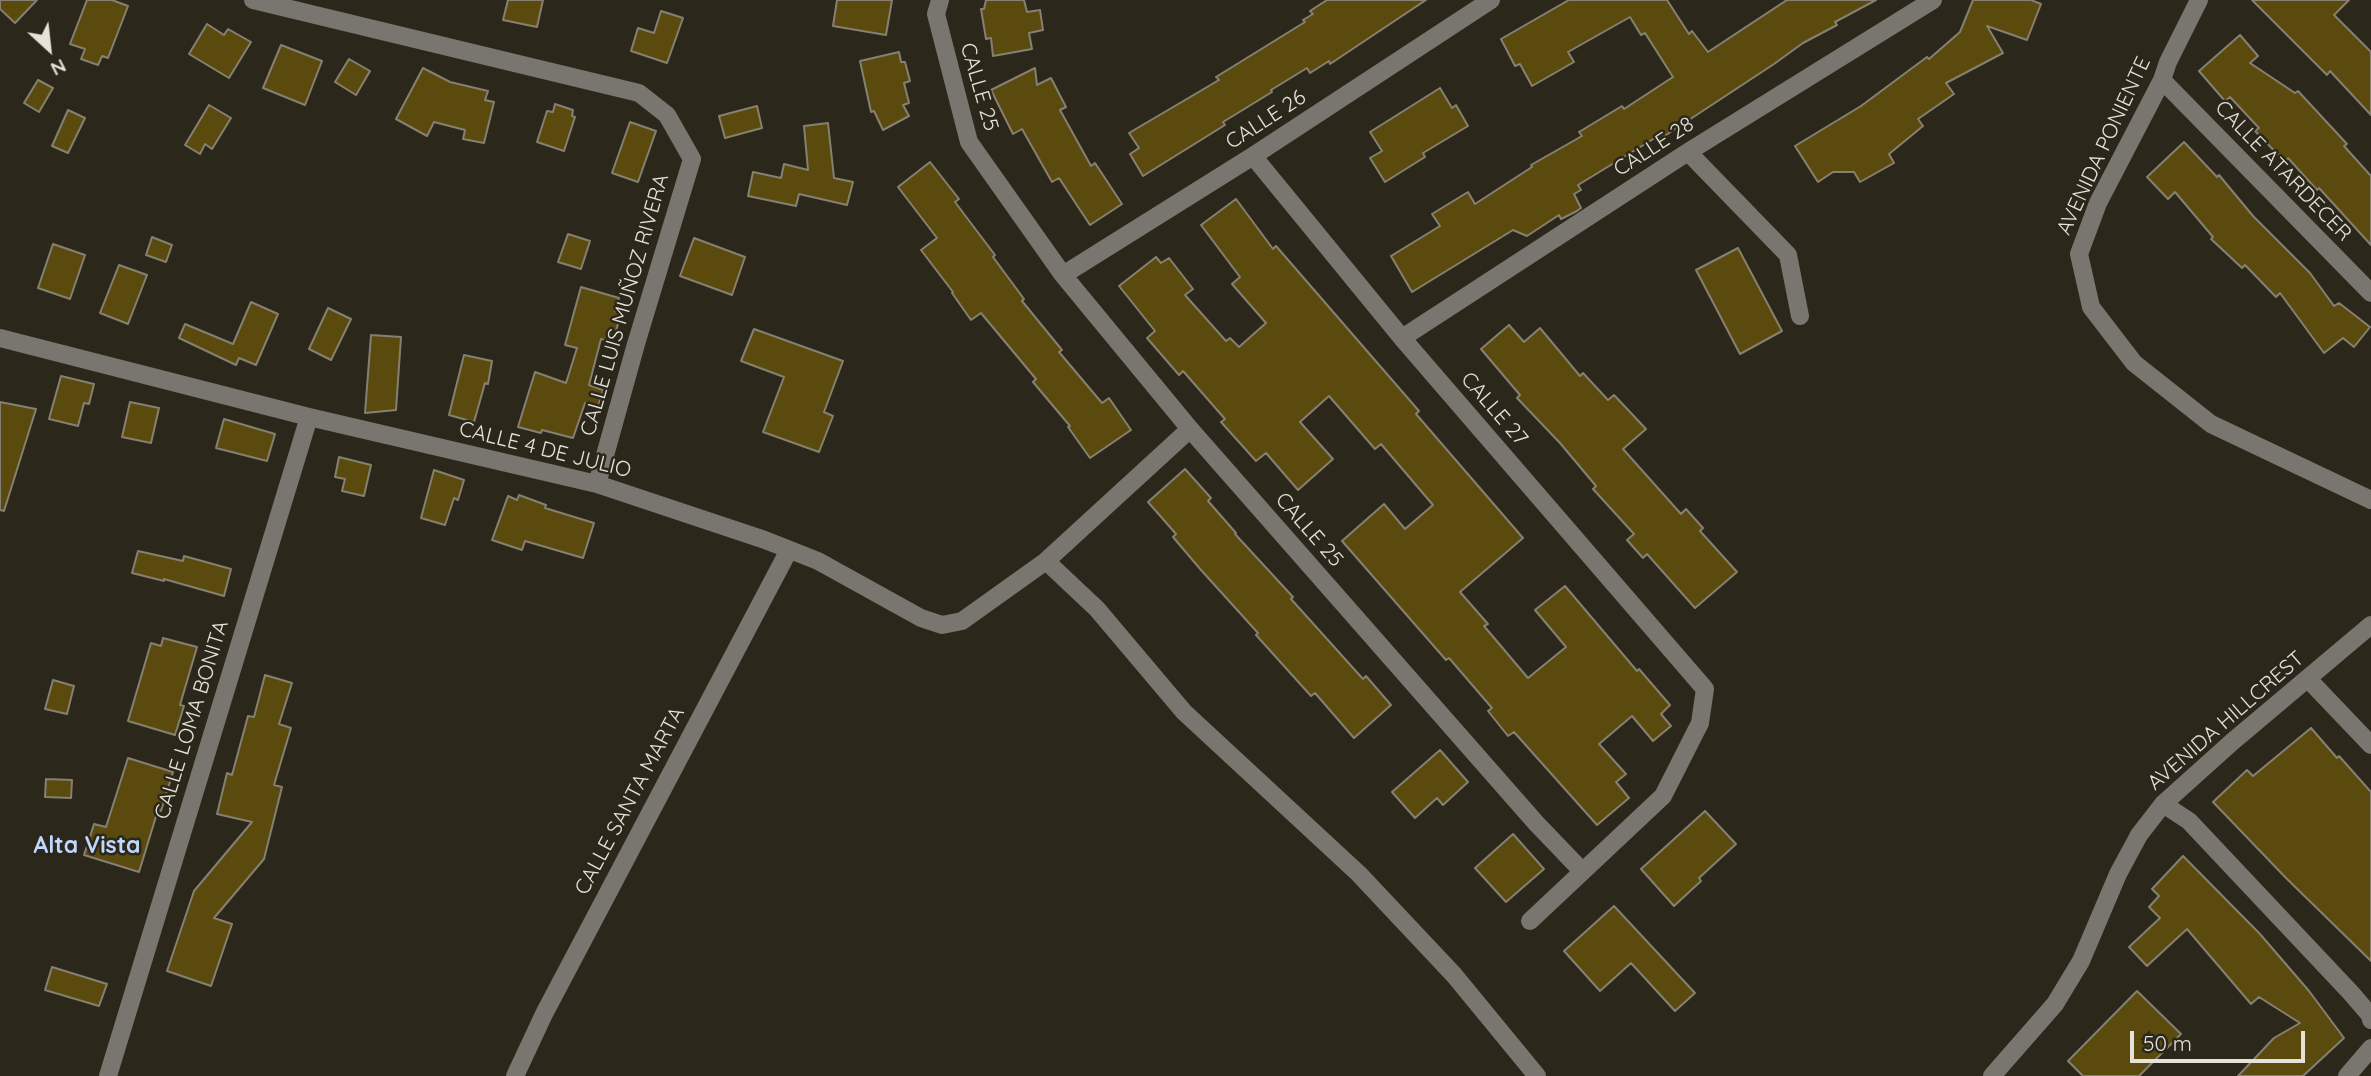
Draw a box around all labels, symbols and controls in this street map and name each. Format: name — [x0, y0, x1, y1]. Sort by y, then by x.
north arrow — [14, 14, 84, 84]
street label: CALLE 25 — [954, 40, 1004, 134]
street label: AVENIDA PONIENTE — [2052, 53, 2156, 239]
text: N — [47, 54, 70, 82]
street label: CALLE 26 — [1221, 85, 1311, 155]
street label: CALLE ATARDECER — [2209, 95, 2357, 247]
street label: CALLE 28 — [1609, 112, 1699, 182]
street label: CALLE LUIS MUÑOZ RIVERA — [575, 171, 675, 439]
street label: CALLE 27 — [1455, 367, 1533, 451]
street label: CALLE 4 DE JULIO — [456, 416, 634, 484]
street label: CALLE 25 — [1270, 488, 1348, 572]
street label: CALLE LOMA BONITA — [150, 618, 234, 822]
street label: AVENIDA HILLCREST — [2143, 646, 2309, 796]
street label: CALLE SANTA MARTA — [570, 703, 690, 899]
district label: Alta Vista — [33, 832, 141, 860]
scale bar — [2133, 1016, 2308, 1060]
text: 50 m — [2143, 1030, 2192, 1056]

